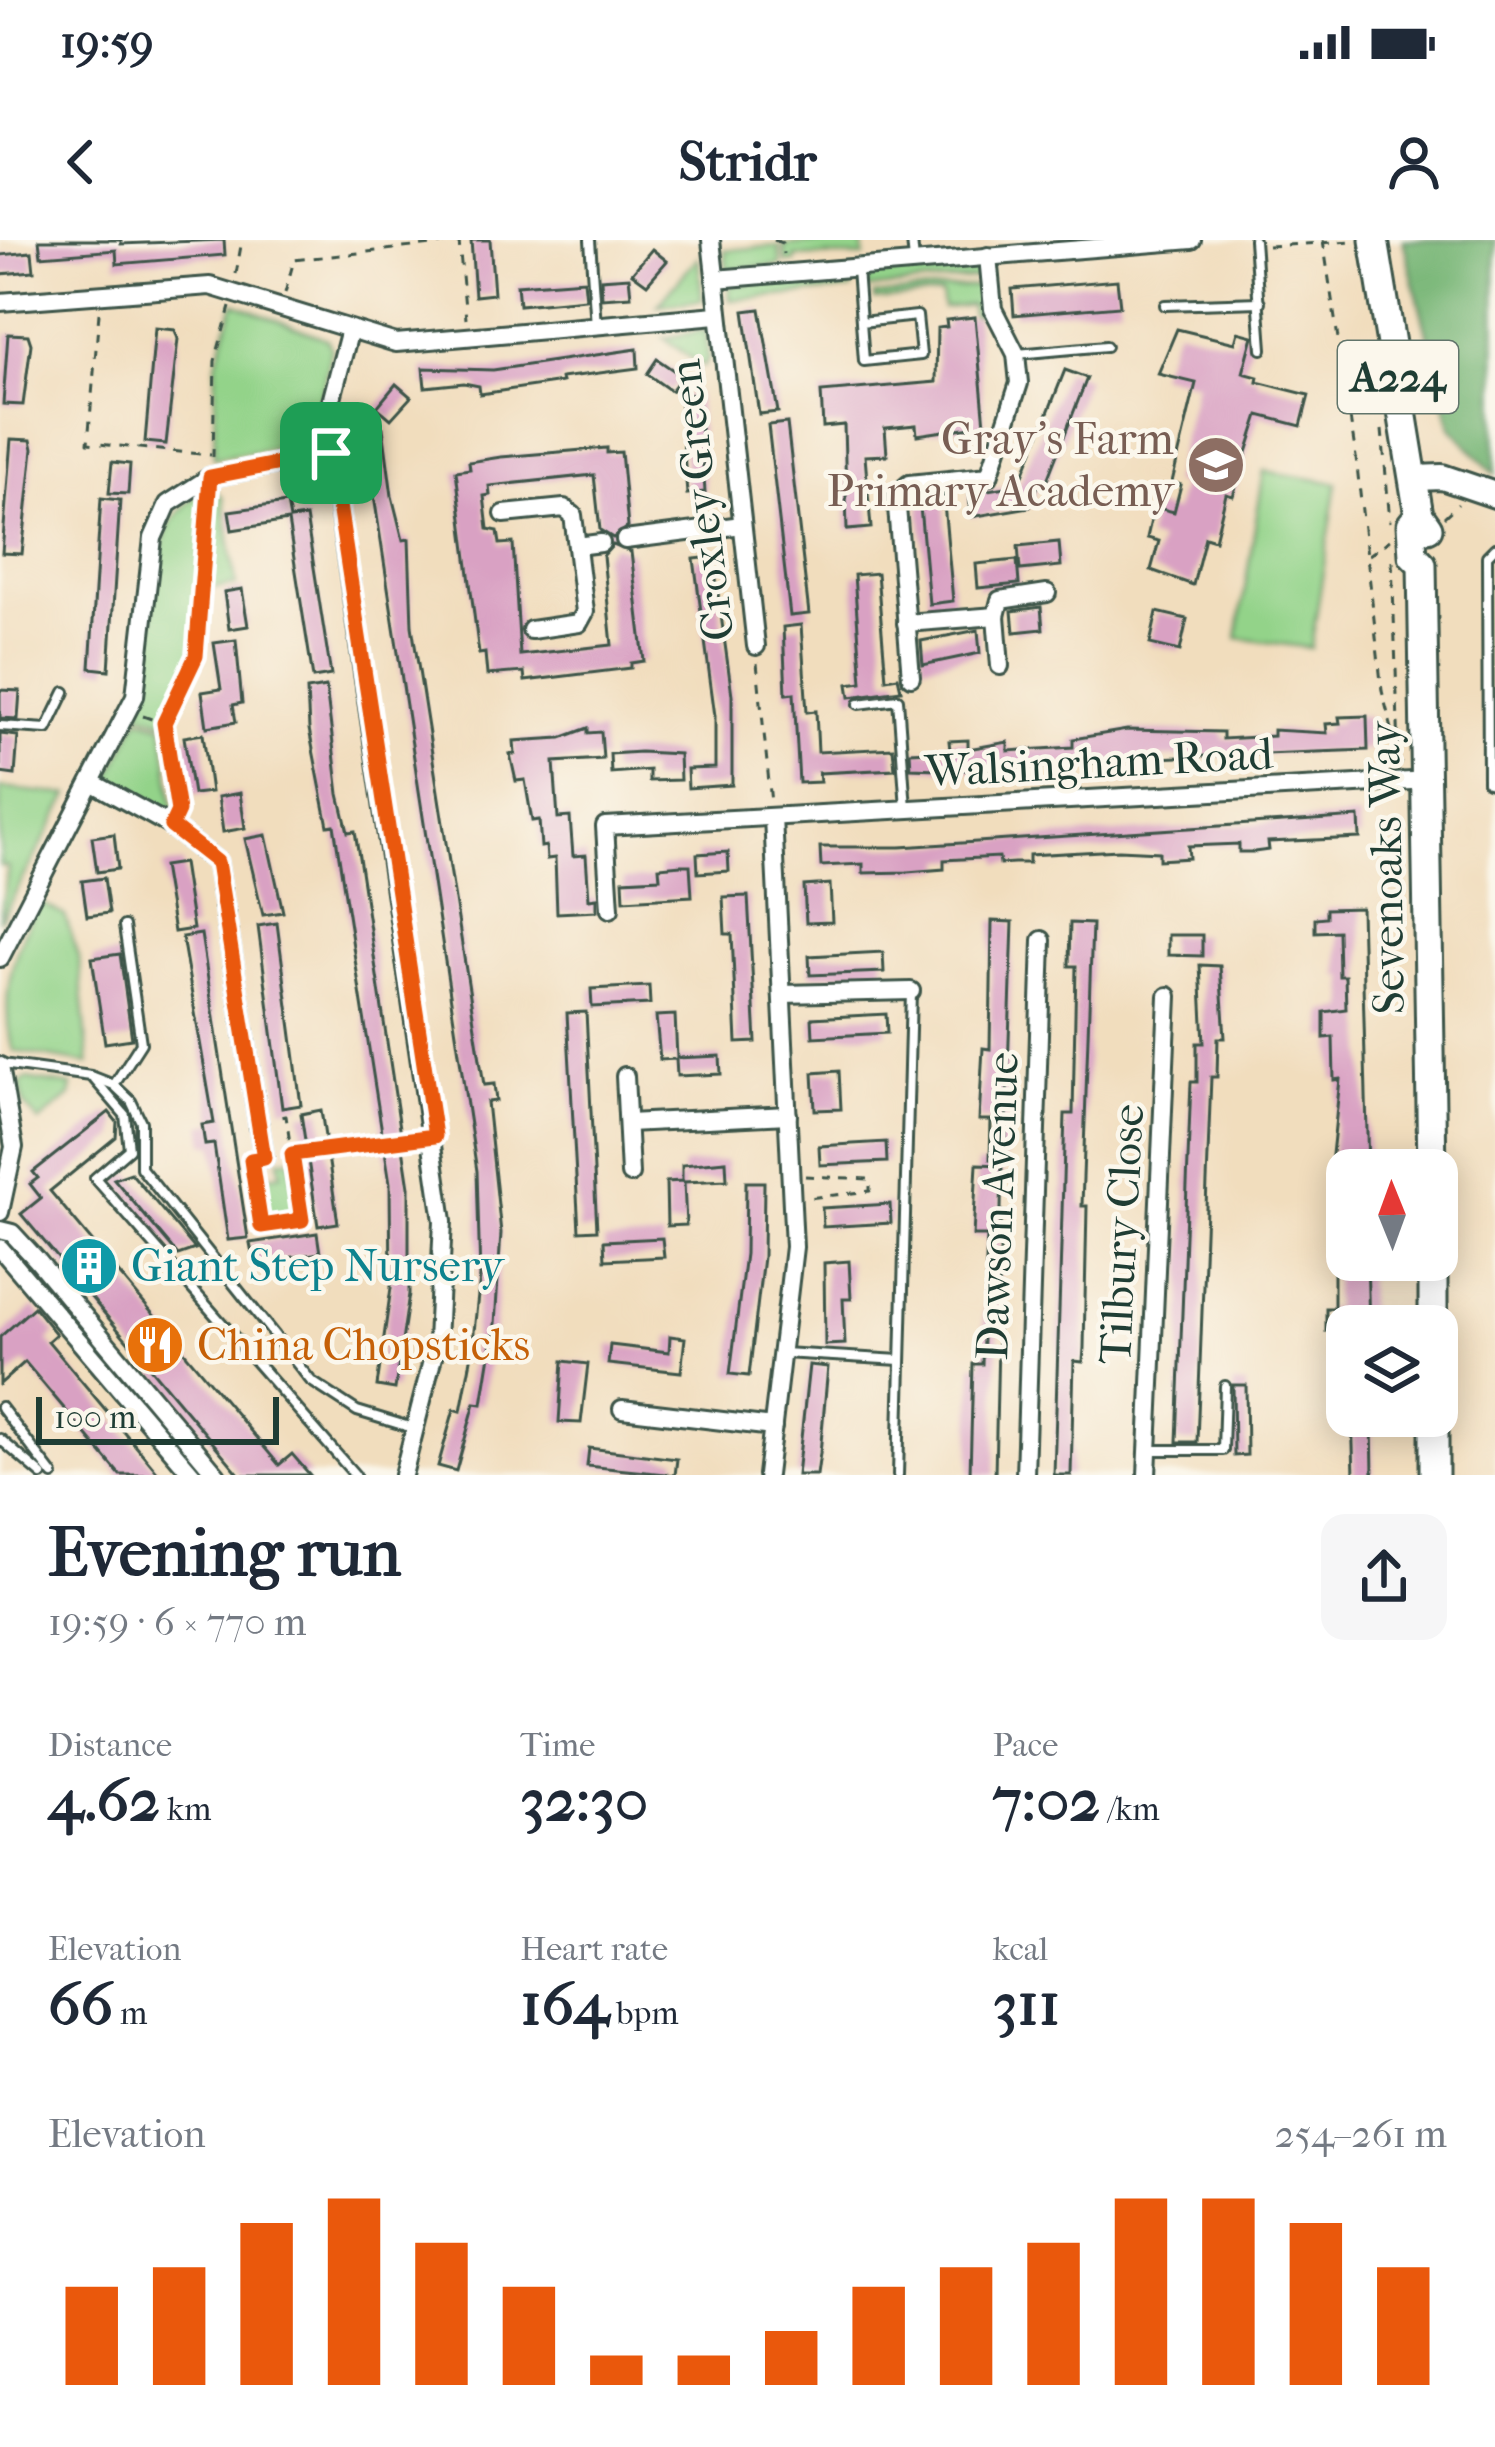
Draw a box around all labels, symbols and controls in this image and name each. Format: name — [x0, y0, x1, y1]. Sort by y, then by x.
text: 19:59 — [60, 16, 154, 69]
icon: back — [48, 129, 114, 195]
icon: person — [1381, 129, 1447, 195]
text: Stridr — [678, 131, 817, 194]
road number: A224 — [1338, 341, 1458, 413]
street label: Croxley Green — [658, 356, 746, 644]
pin — [280, 402, 382, 504]
place label: Gray's Farm Primary Academy — [827, 413, 1176, 518]
icon: arrive — [298, 420, 364, 486]
school or university icon: Gray's Farm Primary Academy — [1185, 434, 1247, 496]
street label: Sevenoaks Way — [1358, 719, 1416, 1015]
street label: Walsingham Road — [923, 727, 1275, 799]
street label: Dawson Avenue — [966, 1051, 1030, 1361]
street label: Tilbury Close — [1089, 1103, 1155, 1365]
north arrow — [1326, 1149, 1458, 1281]
map controls — [1326, 1149, 1458, 1437]
building icon: Giant Step Nursery — [58, 1235, 120, 1297]
place label: Giant Step Nursery — [131, 1240, 506, 1293]
button: layers — [1326, 1305, 1458, 1437]
restaurant icon: China Chopsticks — [124, 1314, 186, 1376]
place label: China Chopsticks — [197, 1319, 530, 1372]
scale bar — [36, 1391, 279, 1444]
text: 100 m — [54, 1398, 137, 1437]
button: share — [1321, 1514, 1447, 1640]
text: Evening run — [48, 1515, 401, 1592]
text: 19:59 · 6 × 770 m — [48, 1599, 306, 1645]
text: Distance — [48, 1726, 172, 1765]
text: Time — [520, 1726, 595, 1765]
text: Pace — [993, 1726, 1058, 1765]
text: 4.62 — [48, 1765, 160, 1836]
text: 32:30 — [520, 1765, 648, 1836]
text: 7:02 — [993, 1765, 1100, 1836]
text: km — [160, 1790, 211, 1829]
text: /km — [1100, 1790, 1160, 1829]
text: Elevation — [48, 1930, 181, 1969]
text: Heart rate — [520, 1930, 668, 1969]
text: kcal — [993, 1930, 1048, 1969]
text: 66 — [48, 1969, 113, 2040]
text: 164 — [520, 1969, 609, 2040]
text: 311 — [993, 1969, 1060, 2040]
text: m — [113, 1994, 148, 2033]
text: bpm — [609, 1994, 679, 2033]
text: Elevation — [48, 2111, 206, 2157]
text: 254–261 m — [1274, 2111, 1447, 2157]

